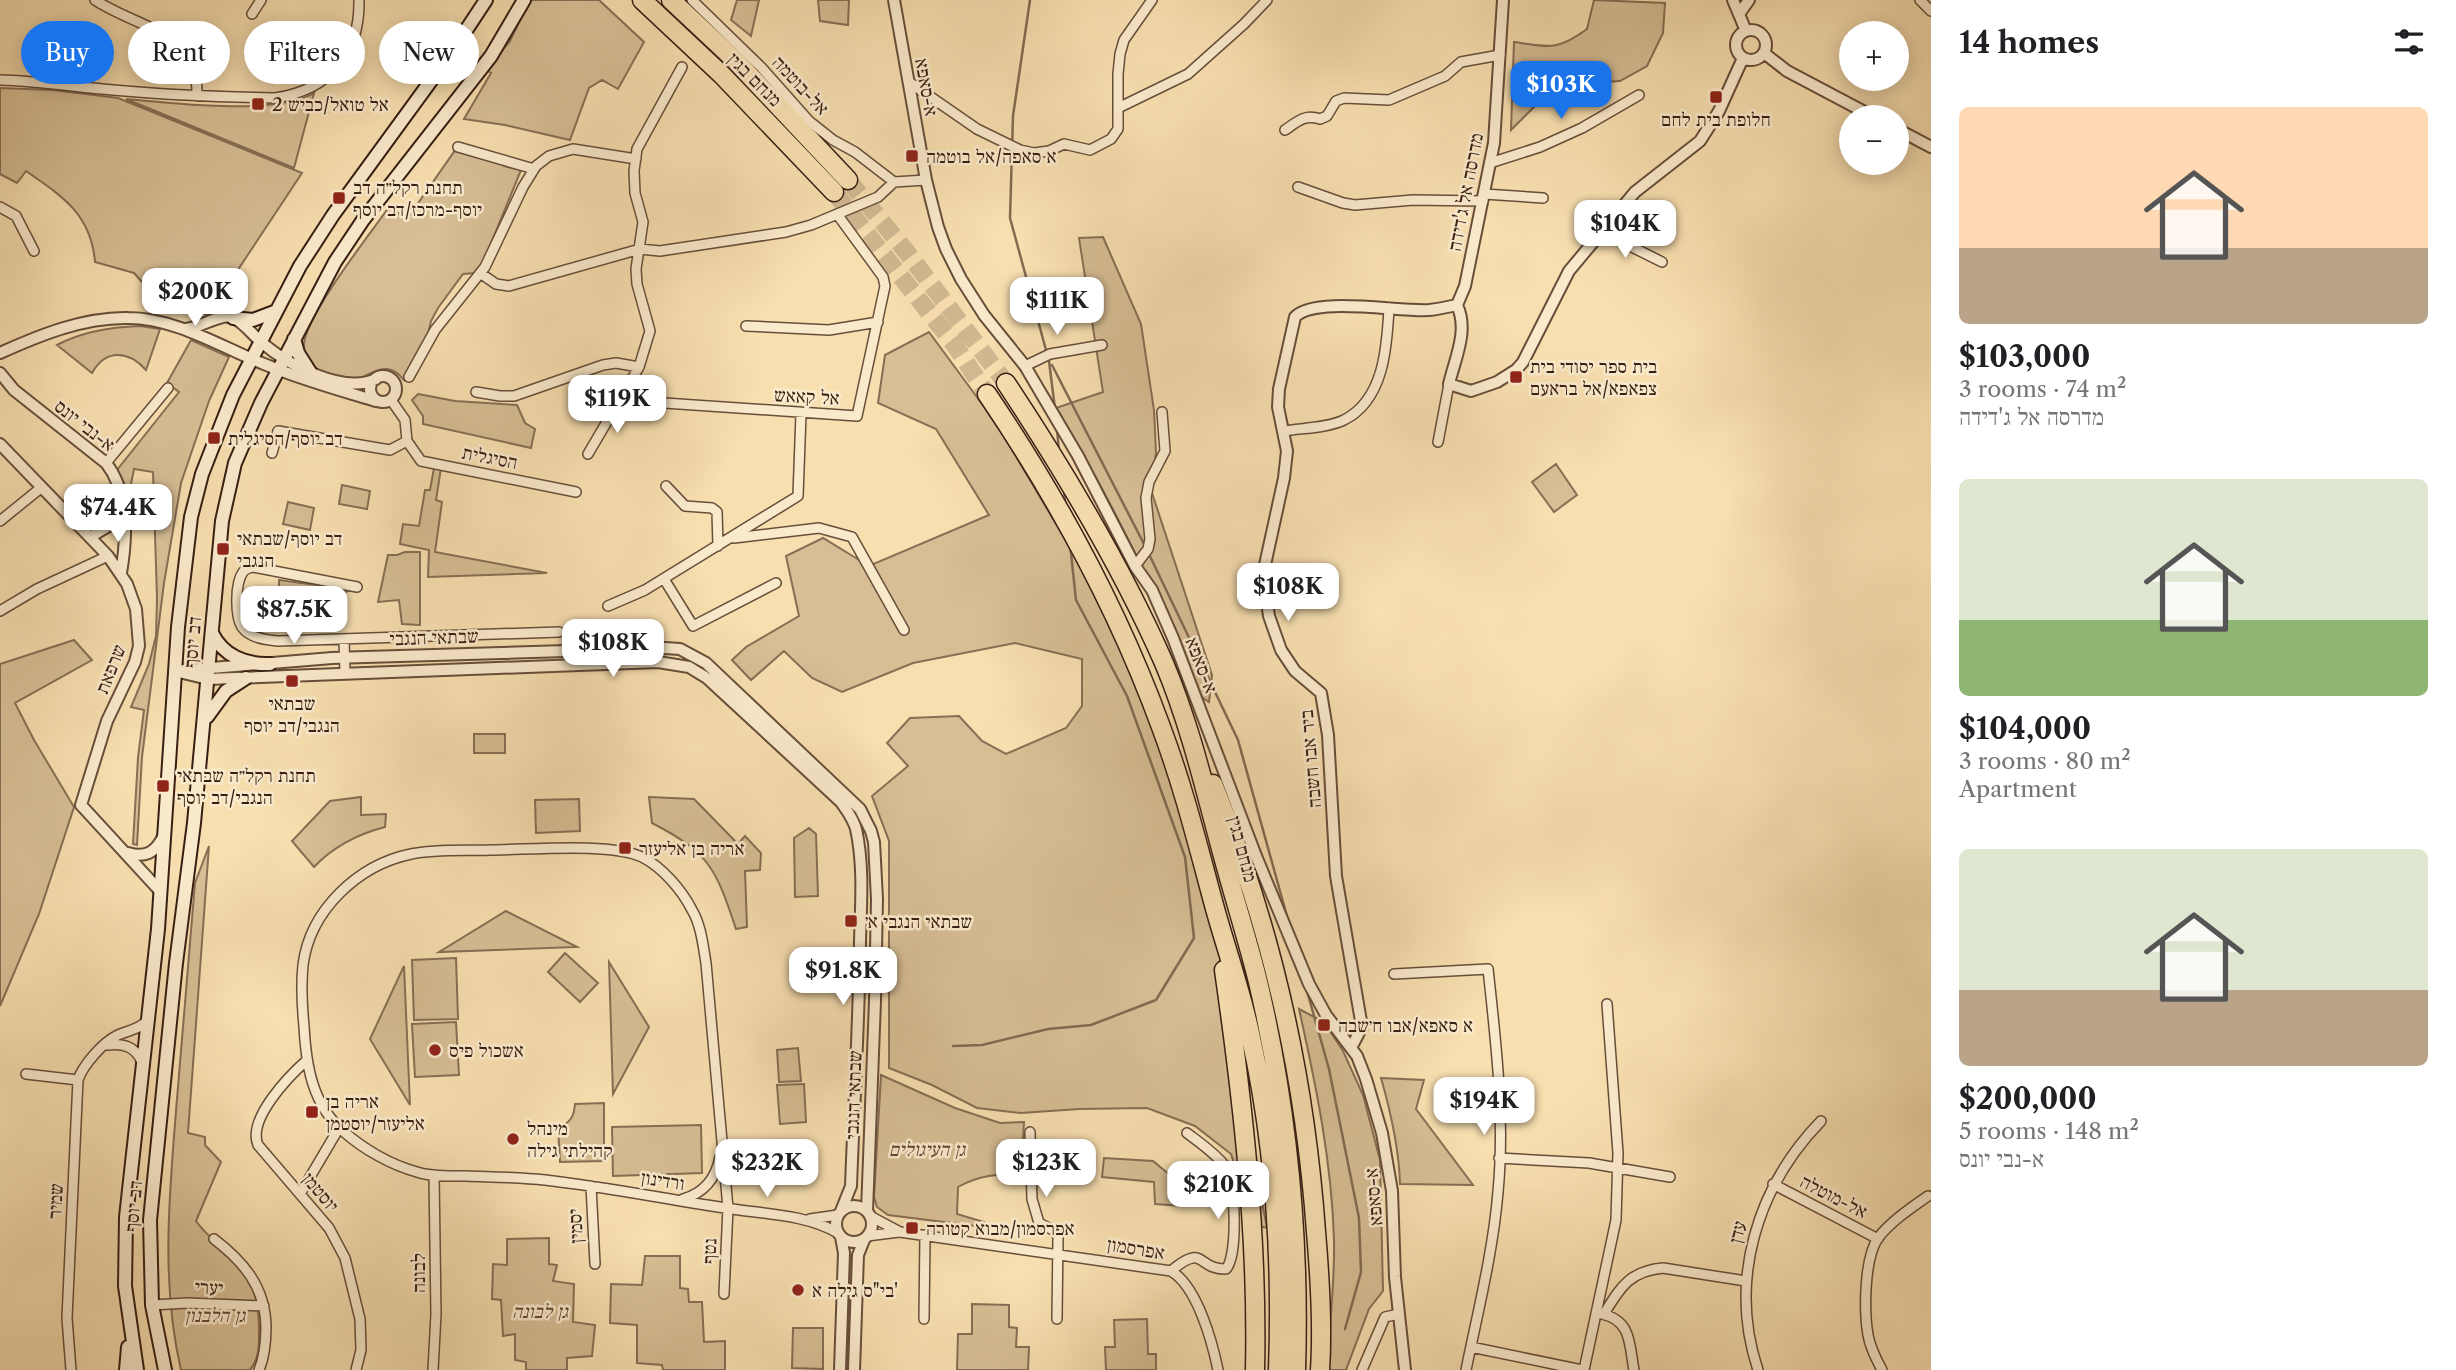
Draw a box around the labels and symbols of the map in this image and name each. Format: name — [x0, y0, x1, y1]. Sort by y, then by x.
street label: מנחם בגין — [723, 47, 787, 111]
street label: אל-בוטמה — [767, 51, 834, 120]
street label: א-סאפא — [910, 56, 943, 118]
pin: $103K — [1512, 61, 1610, 121]
marker: חלופת בית לחם — [1708, 89, 1724, 105]
place label: אל טואל/כביש 2 — [272, 93, 389, 116]
marker: אל טואל/כביש 2 — [250, 96, 266, 112]
place label: חלופת בית לחם — [1661, 108, 1771, 131]
street label: מדרסה אל ג'דידה — [1443, 131, 1488, 253]
place label: א סאפה/אל בוטמה — [926, 145, 1057, 168]
marker: א סאפה/אל בוטמה — [904, 148, 920, 164]
place label: תחנת רקל״ה דב יוסף-מרכז/דב יוסף — [353, 176, 482, 221]
marker: תחנת רקל״ה דב יוסף-מרכז/דב יוסף — [331, 190, 347, 206]
pin: $104K — [1576, 201, 1674, 260]
pin: $200K — [146, 268, 244, 328]
pin: $111K — [1008, 278, 1106, 337]
place label: בית ספר יסודי בית צפאפא/אל בראעם — [1530, 355, 1657, 400]
marker: בית ספר יסודי בית צפאפא/אל בראעם — [1508, 369, 1524, 385]
pin: $119K — [568, 376, 666, 435]
street label: אל קאאש — [774, 383, 840, 410]
street label: א-נבי יונס — [50, 395, 120, 456]
place label: דב יוסף/הסיגלית — [228, 427, 343, 450]
marker: דב יוסף/הסיגלית — [206, 430, 222, 446]
street label: הסיגלית — [460, 441, 520, 474]
pin: $74.4K — [61, 484, 175, 544]
place label: דב יוסף/שבתאי הנגבי — [237, 527, 342, 572]
marker: דב יוסף/שבתאי הנגבי — [215, 541, 231, 557]
pin: $108K — [1239, 564, 1337, 623]
pin: $87.5K — [237, 586, 351, 646]
street label: דב יוסף — [179, 615, 206, 669]
pin: $108K — [564, 620, 662, 679]
street label: שבתאי הנגבי — [389, 624, 479, 651]
street label: א-סאפא — [1180, 634, 1223, 696]
street label: שרפאת — [90, 641, 131, 697]
marker: שבתאי הנגבי/דב יוסף — [284, 673, 300, 689]
place label: שבתאי הנגבי/דב יוסף — [244, 692, 340, 737]
street label: ביר אבו חשבה — [1295, 709, 1326, 809]
place label: תחנת רקל״ה שבתאי הנגבי/דב יוסף — [177, 764, 316, 809]
marker: תחנת רקל״ה שבתאי הנגבי/דב יוסף — [155, 778, 171, 794]
street label: מנחם בגין — [1223, 814, 1262, 885]
place label: אריה בן אליעזר — [639, 837, 745, 860]
marker: אריה בן אליעזר — [617, 840, 633, 856]
place label: שבתאי הנגבי א׳ — [865, 910, 972, 933]
marker: שבתאי הנגבי א׳ — [843, 913, 859, 929]
pin: $91.8K — [786, 948, 900, 1007]
place label: א סאפא/אבו ח׳שבה — [1338, 1014, 1473, 1037]
marker: א סאפא/אבו ח׳שבה — [1316, 1017, 1332, 1033]
place label: אשכול פיס — [449, 1039, 524, 1062]
marker: אשכול פיס — [427, 1042, 443, 1058]
street label: שבתאי הנגבי — [840, 1050, 867, 1140]
pin: $194K — [1435, 1078, 1533, 1137]
place label: אריה בן אליעזר/יוסטמן — [326, 1090, 425, 1135]
marker: אריה בן אליעזר/יוסטמן — [304, 1104, 320, 1120]
place label: מינהל קהילתי גילה — [527, 1117, 613, 1162]
marker: מינהל קהילתי גילה — [505, 1131, 521, 1147]
park label: גן העיגולים — [889, 1138, 967, 1161]
pin: $232K — [718, 1140, 816, 1199]
pin: $123K — [997, 1140, 1095, 1199]
pin: $210K — [1169, 1162, 1267, 1221]
street label: ורדינון — [639, 1166, 686, 1195]
street label: א-סאפא — [1360, 1167, 1387, 1227]
street label: יוסטמן — [297, 1168, 344, 1217]
street label: אל-מוטלה — [1796, 1170, 1871, 1223]
street label: דב יוסף — [120, 1179, 147, 1233]
street label: שמיר — [43, 1183, 68, 1219]
street label: יסמין — [563, 1208, 588, 1244]
place label: אפרסמון/מבוא קטורה — [926, 1217, 1075, 1240]
street label: עדן — [1724, 1219, 1751, 1246]
marker: אפרסמון/מבוא קטורה — [904, 1220, 920, 1236]
street label: אפרסמון — [1105, 1233, 1166, 1264]
street label: נטף — [698, 1238, 721, 1264]
street label: לבונה — [407, 1253, 430, 1293]
street label: יערי — [194, 1275, 224, 1300]
place label: בי"ס גילה א' — [812, 1279, 898, 1302]
marker: בי"ס גילה א' — [790, 1282, 806, 1298]
park label: גן לבונה — [512, 1300, 570, 1323]
park label: גן הלבנון — [185, 1304, 247, 1327]

